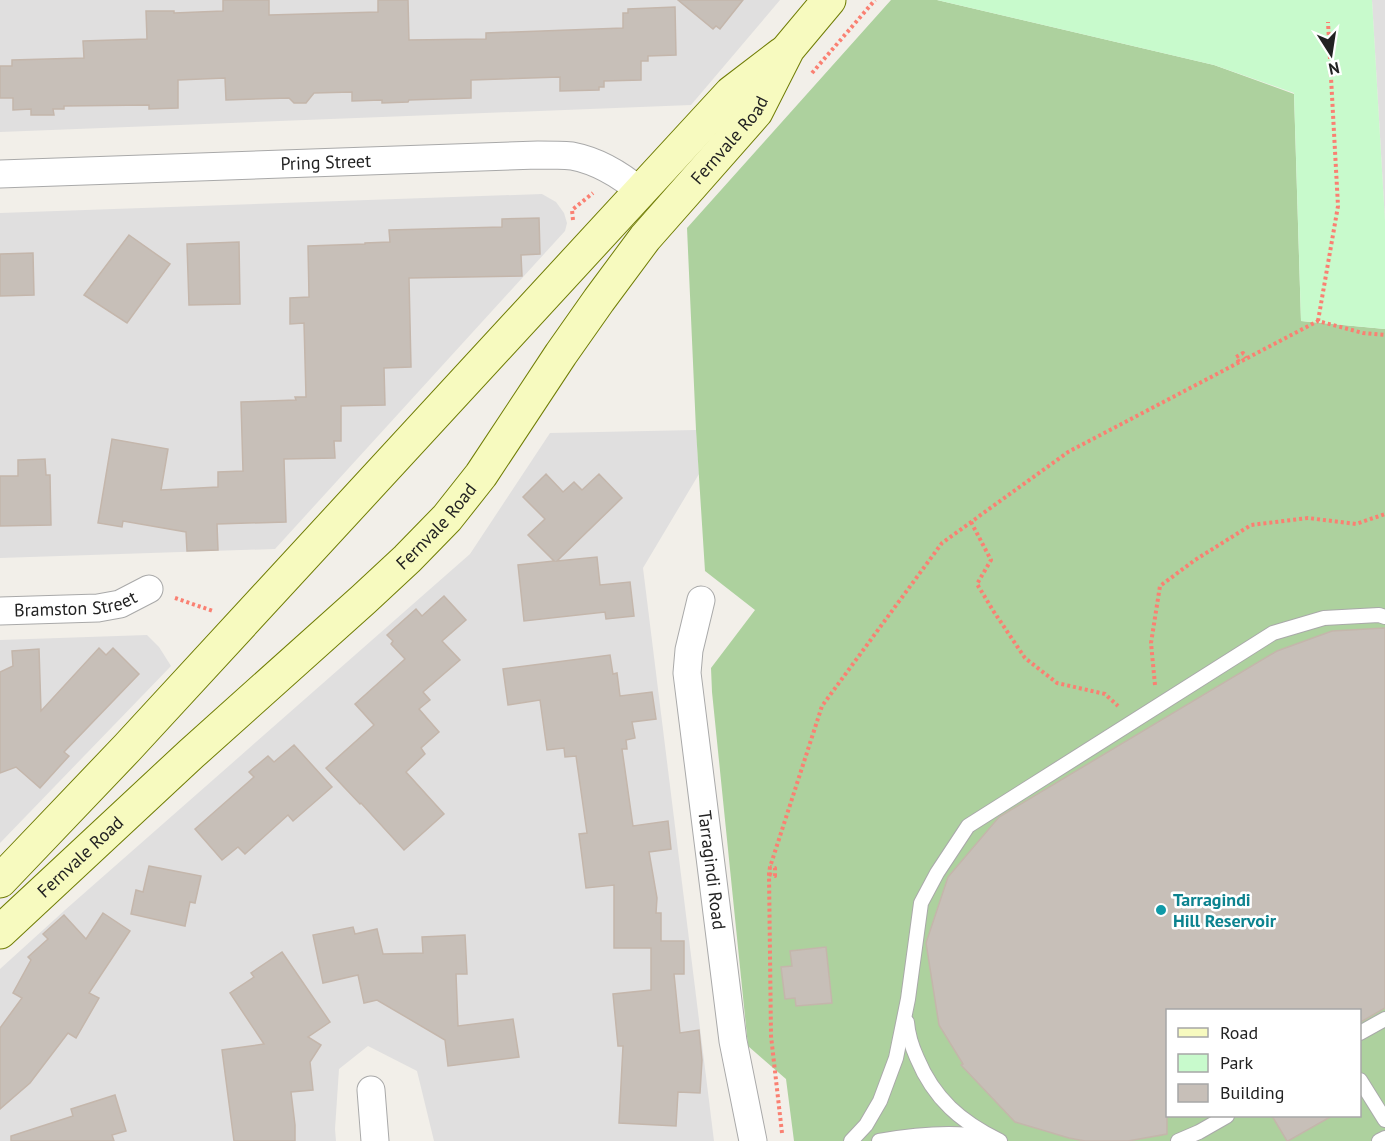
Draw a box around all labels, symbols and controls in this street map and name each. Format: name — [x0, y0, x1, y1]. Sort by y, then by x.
north arrow — [1301, 24, 1361, 84]
text: N — [1327, 58, 1341, 80]
street label: Fernvale Road — [685, 92, 773, 189]
street label: Pring Street — [280, 149, 372, 175]
street label: Fernvale Road — [391, 478, 481, 574]
street label: Bramston Street — [14, 585, 141, 622]
street label: Tarragindi Road — [693, 809, 731, 931]
street label: Fernvale Road — [32, 811, 128, 902]
place label: Tarragindi Hill Reservoir — [1173, 888, 1277, 932]
marker: Tarragindi Hill Reservoir — [1154, 903, 1168, 917]
legend — [1166, 1009, 1361, 1117]
text: Road — [1220, 1021, 1258, 1044]
text: Park — [1220, 1051, 1253, 1074]
text: Building — [1220, 1081, 1284, 1104]

